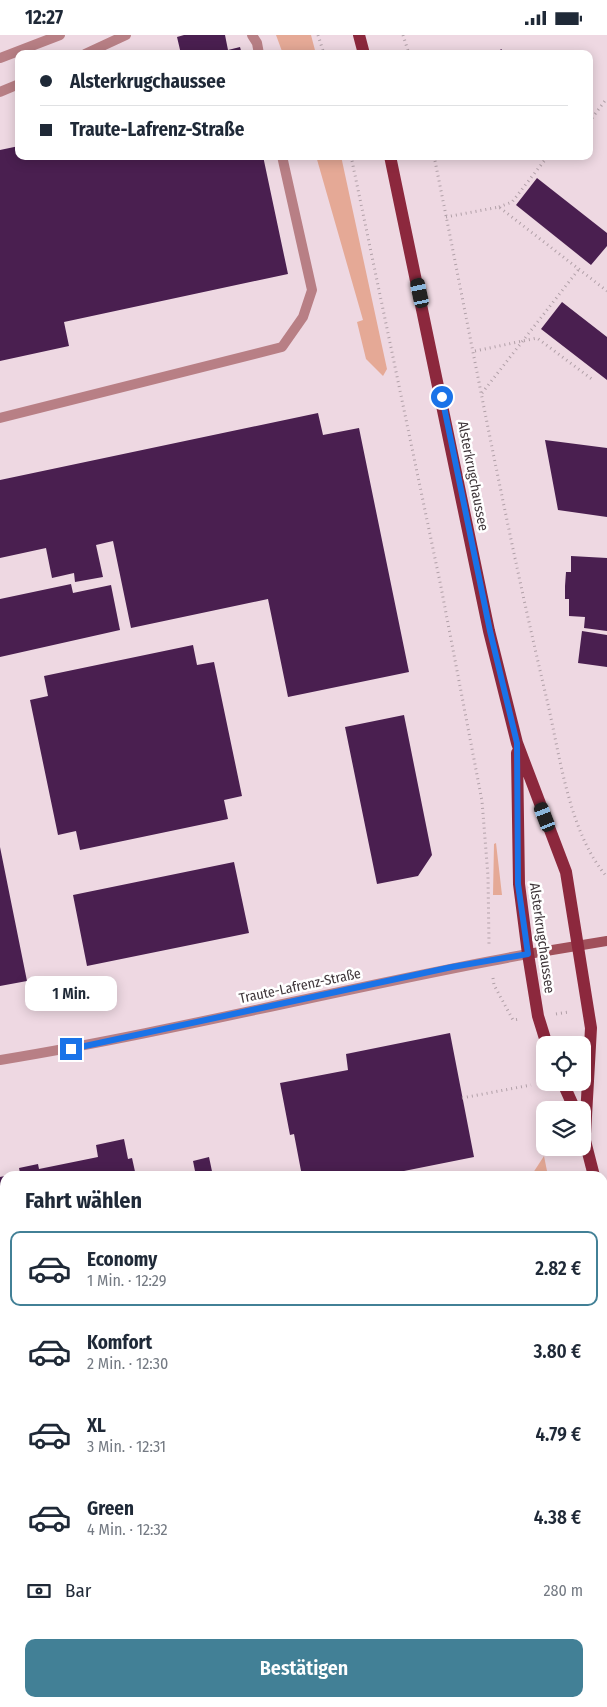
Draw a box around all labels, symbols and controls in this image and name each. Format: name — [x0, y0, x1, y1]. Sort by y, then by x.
text: 12:27 — [25, 6, 63, 29]
text: Alsterkrugchaussee — [70, 70, 226, 93]
text: Traute-Lafrenz-Straße — [70, 118, 244, 141]
car — [409, 277, 430, 309]
route start — [431, 386, 453, 408]
street label: Alsterkrugchaussee — [454, 420, 492, 532]
car — [532, 800, 557, 834]
street label: Alsterkrugchaussee — [526, 882, 558, 994]
street label: Traute-Lafrenz-Straße — [238, 965, 363, 1007]
callout: 1 Min. — [25, 977, 117, 1011]
text: 1 Min. — [52, 984, 90, 1003]
map controls — [536, 1036, 591, 1156]
button: locate — [536, 1036, 591, 1091]
route end — [60, 1038, 82, 1060]
button: layers — [536, 1101, 591, 1156]
text: Fahrt wählen — [25, 1187, 142, 1214]
icon: car — [27, 1246, 72, 1291]
text: Economy — [87, 1248, 157, 1271]
text: 2.82 € — [535, 1257, 581, 1280]
text: 1 Min. · 12:29 — [87, 1271, 167, 1290]
icon: car — [27, 1329, 72, 1374]
text: Komfort — [87, 1331, 152, 1354]
text: 3.80 € — [533, 1340, 581, 1363]
text: 2 Min. · 12:30 — [87, 1354, 168, 1373]
icon: car — [27, 1412, 72, 1457]
text: XL — [87, 1414, 106, 1437]
text: 4.79 € — [535, 1423, 581, 1446]
text: 3 Min. · 12:31 — [87, 1437, 166, 1456]
icon: car — [27, 1495, 72, 1540]
text: Green — [87, 1497, 134, 1520]
text: 4.38 € — [534, 1506, 581, 1529]
text: 4 Min. · 12:32 — [87, 1520, 168, 1539]
icon: cash — [25, 1577, 53, 1605]
text: Bar — [65, 1579, 91, 1602]
text: 280 m — [544, 1581, 583, 1600]
button: Bestätigen — [25, 1639, 583, 1697]

